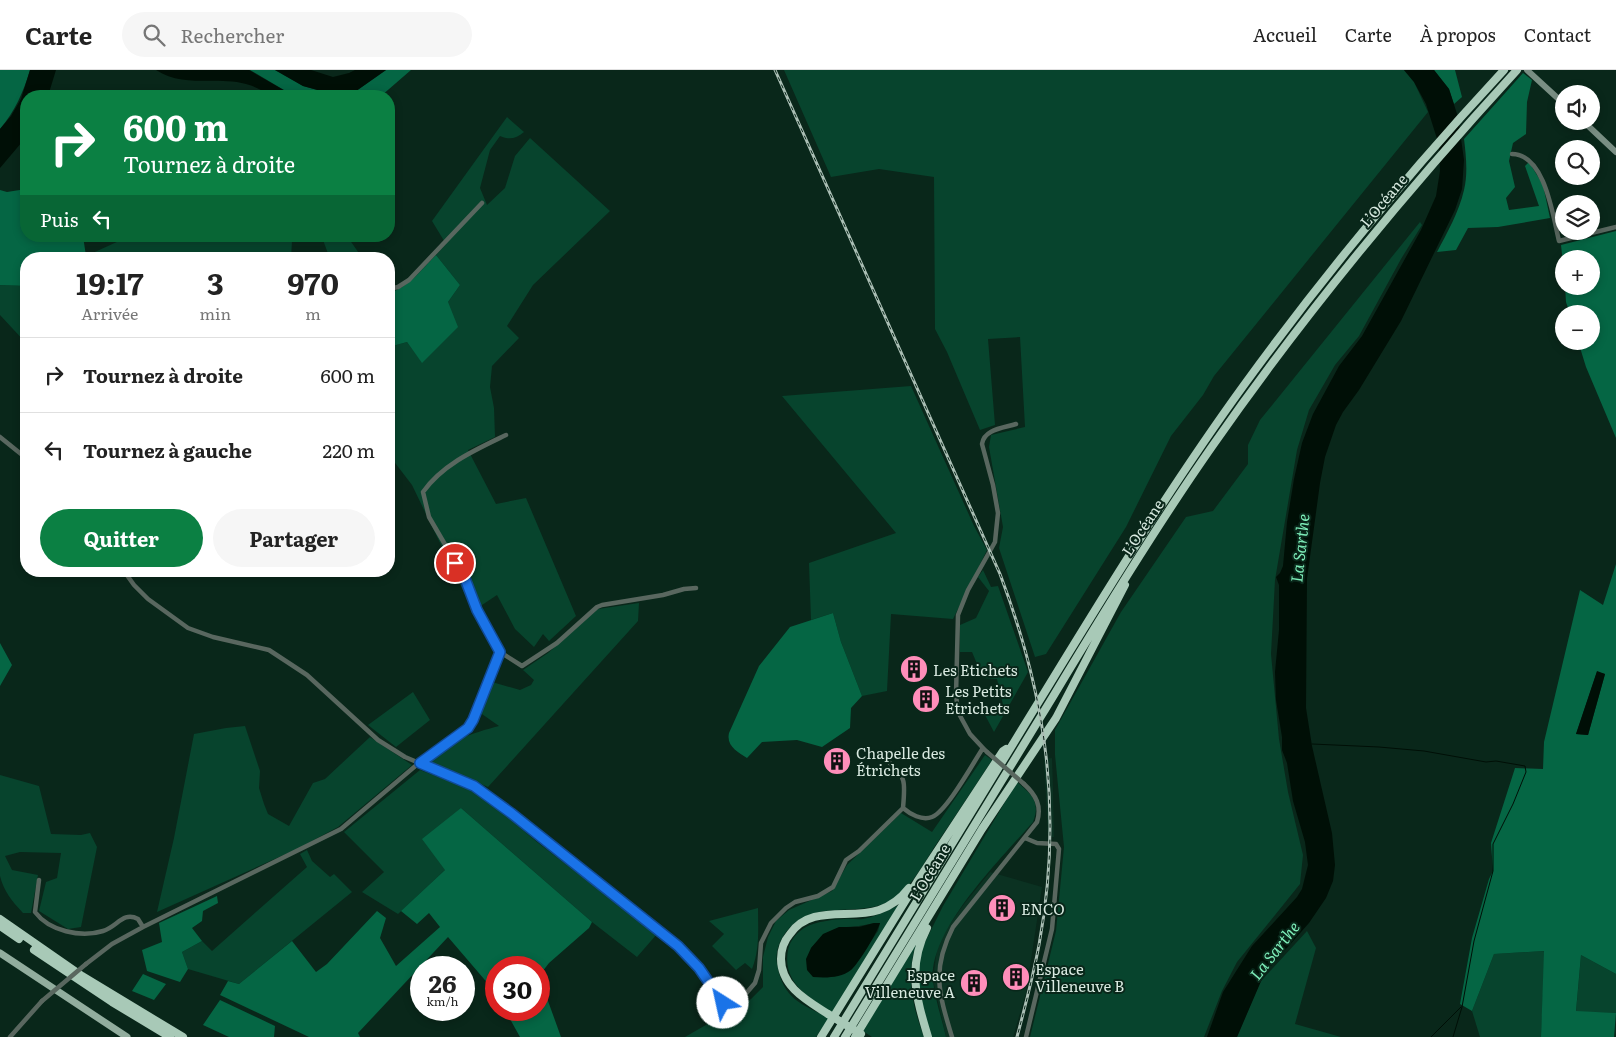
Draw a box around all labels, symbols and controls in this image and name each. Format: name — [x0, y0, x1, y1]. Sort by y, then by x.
search box — [122, 12, 472, 57]
text: Carte — [25, 17, 92, 52]
icon: search — [140, 21, 168, 49]
text: Rechercher — [180, 21, 284, 49]
text: Accueil — [1253, 21, 1317, 48]
text: Carte — [1345, 21, 1392, 48]
text: À propos — [1420, 21, 1496, 48]
text: Contact — [1524, 21, 1591, 48]
map controls — [1555, 85, 1600, 350]
button: sound — [1555, 85, 1600, 130]
text: 600 m — [123, 100, 228, 152]
icon: right — [40, 110, 105, 175]
button: search — [1555, 140, 1600, 185]
text: Tournez à droite — [123, 147, 295, 180]
street label: L’Océane — [1354, 168, 1412, 232]
button: layers — [1555, 195, 1600, 240]
text: Puis — [40, 205, 78, 233]
icon: left — [88, 205, 116, 233]
button: + — [1555, 250, 1600, 295]
text: 19:17 — [76, 260, 143, 304]
text: 3 — [207, 260, 224, 304]
text: 970 — [287, 260, 339, 304]
text: Arrivée — [81, 301, 138, 325]
text: min — [200, 301, 231, 325]
text: m — [305, 301, 321, 325]
button: − — [1555, 305, 1600, 350]
icon: right — [40, 361, 68, 389]
text: Tournez à droite — [83, 361, 243, 389]
text: 600 m — [321, 361, 375, 389]
icon: left — [40, 436, 68, 464]
text: Tournez à gauche — [83, 436, 252, 464]
text: 220 m — [323, 436, 375, 464]
street label: L’Océane — [1115, 494, 1169, 560]
button: Quitter — [40, 509, 203, 567]
button: Partager — [213, 509, 375, 567]
water label: La Sarthe — [1283, 512, 1315, 584]
pin — [434, 542, 476, 584]
icon: arrive — [441, 549, 469, 577]
building icon: Les Etichets — [899, 654, 929, 684]
place label: Les Etichets — [933, 658, 1018, 681]
place label: Les Petits Etrichets — [945, 679, 1012, 719]
building icon: Les Petits Etrichets — [911, 684, 941, 714]
place label: Chapelle des Étrichets — [856, 741, 945, 781]
building icon: Chapelle des Étrichets — [822, 746, 852, 776]
street label: L’Océane — [903, 839, 955, 905]
building icon: ENCO — [987, 893, 1017, 923]
place label: ENCO — [1021, 897, 1065, 920]
water label: La Sarthe — [1243, 915, 1305, 985]
speed limit sign: 30 — [485, 956, 550, 1021]
place label: Espace Villeneuve B — [1035, 957, 1124, 997]
building icon: Espace Villeneuve B — [1001, 962, 1031, 992]
place label: Espace Villeneuve A — [865, 963, 955, 1003]
text: 26 — [428, 964, 457, 1001]
building icon: Espace Villeneuve A — [959, 968, 989, 998]
position arrow — [696, 976, 748, 1028]
text: km/h — [427, 992, 458, 1010]

